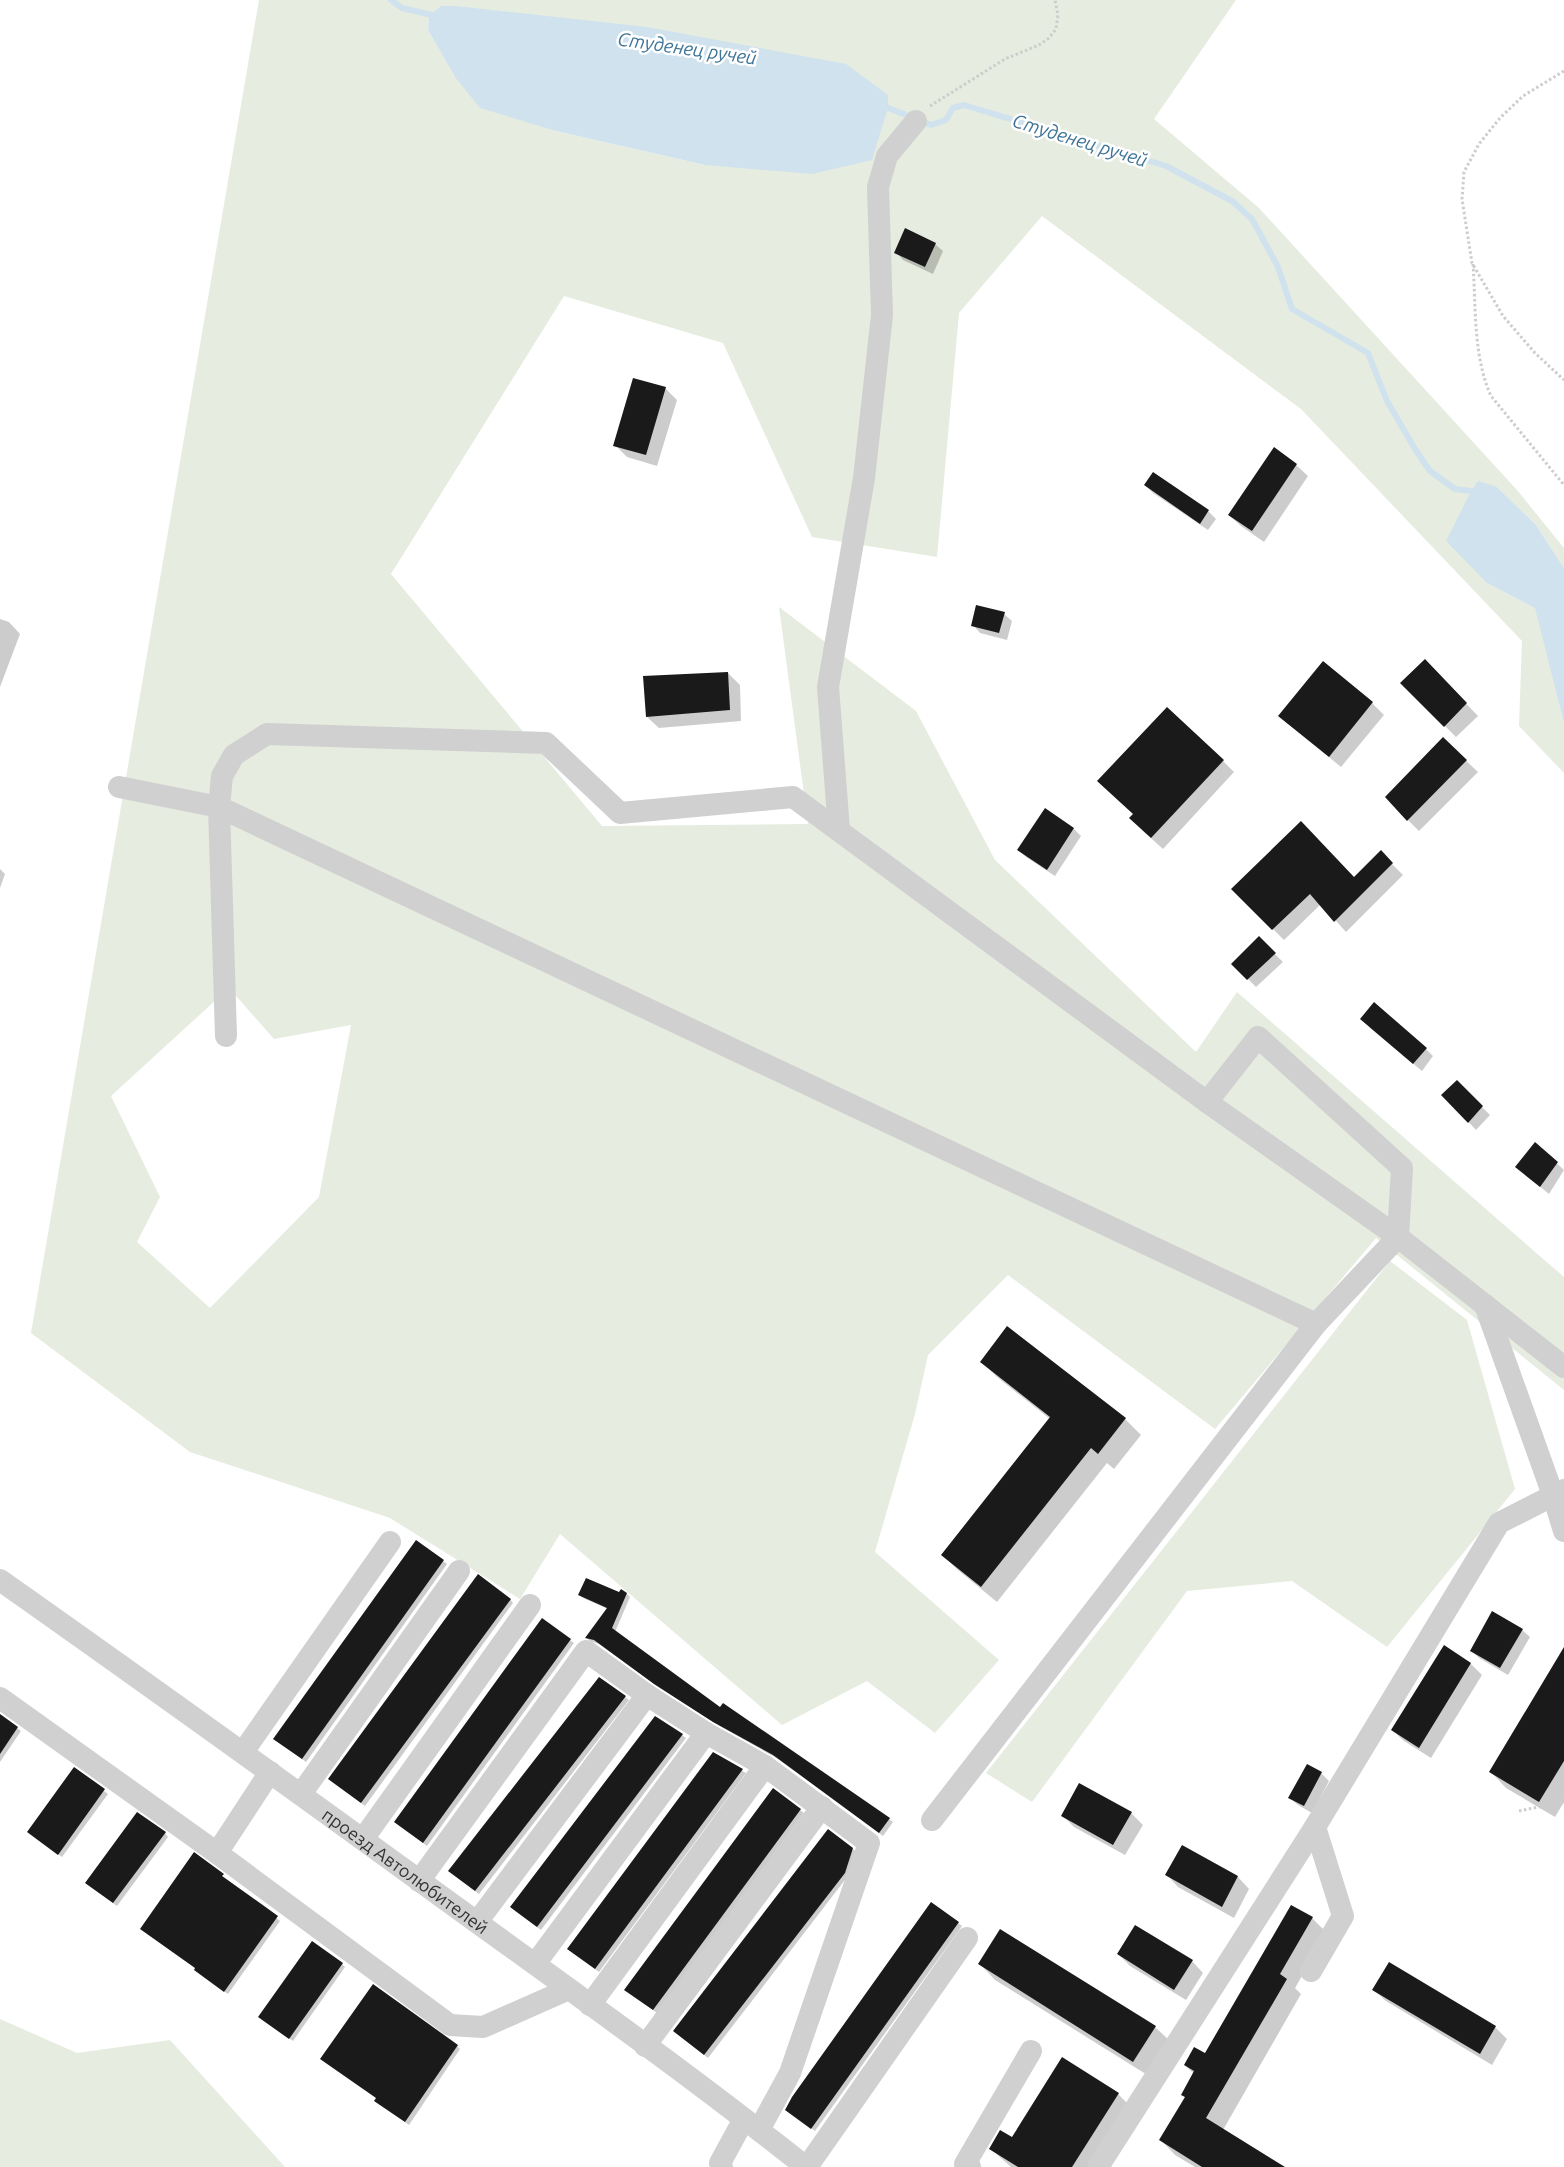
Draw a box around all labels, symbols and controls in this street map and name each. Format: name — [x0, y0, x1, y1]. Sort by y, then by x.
water label: Студенец ручей — [616, 27, 758, 69]
water label: Студенец ручей — [1010, 109, 1150, 171]
street label: проезд Автолюбителей — [319, 1804, 492, 1937]

